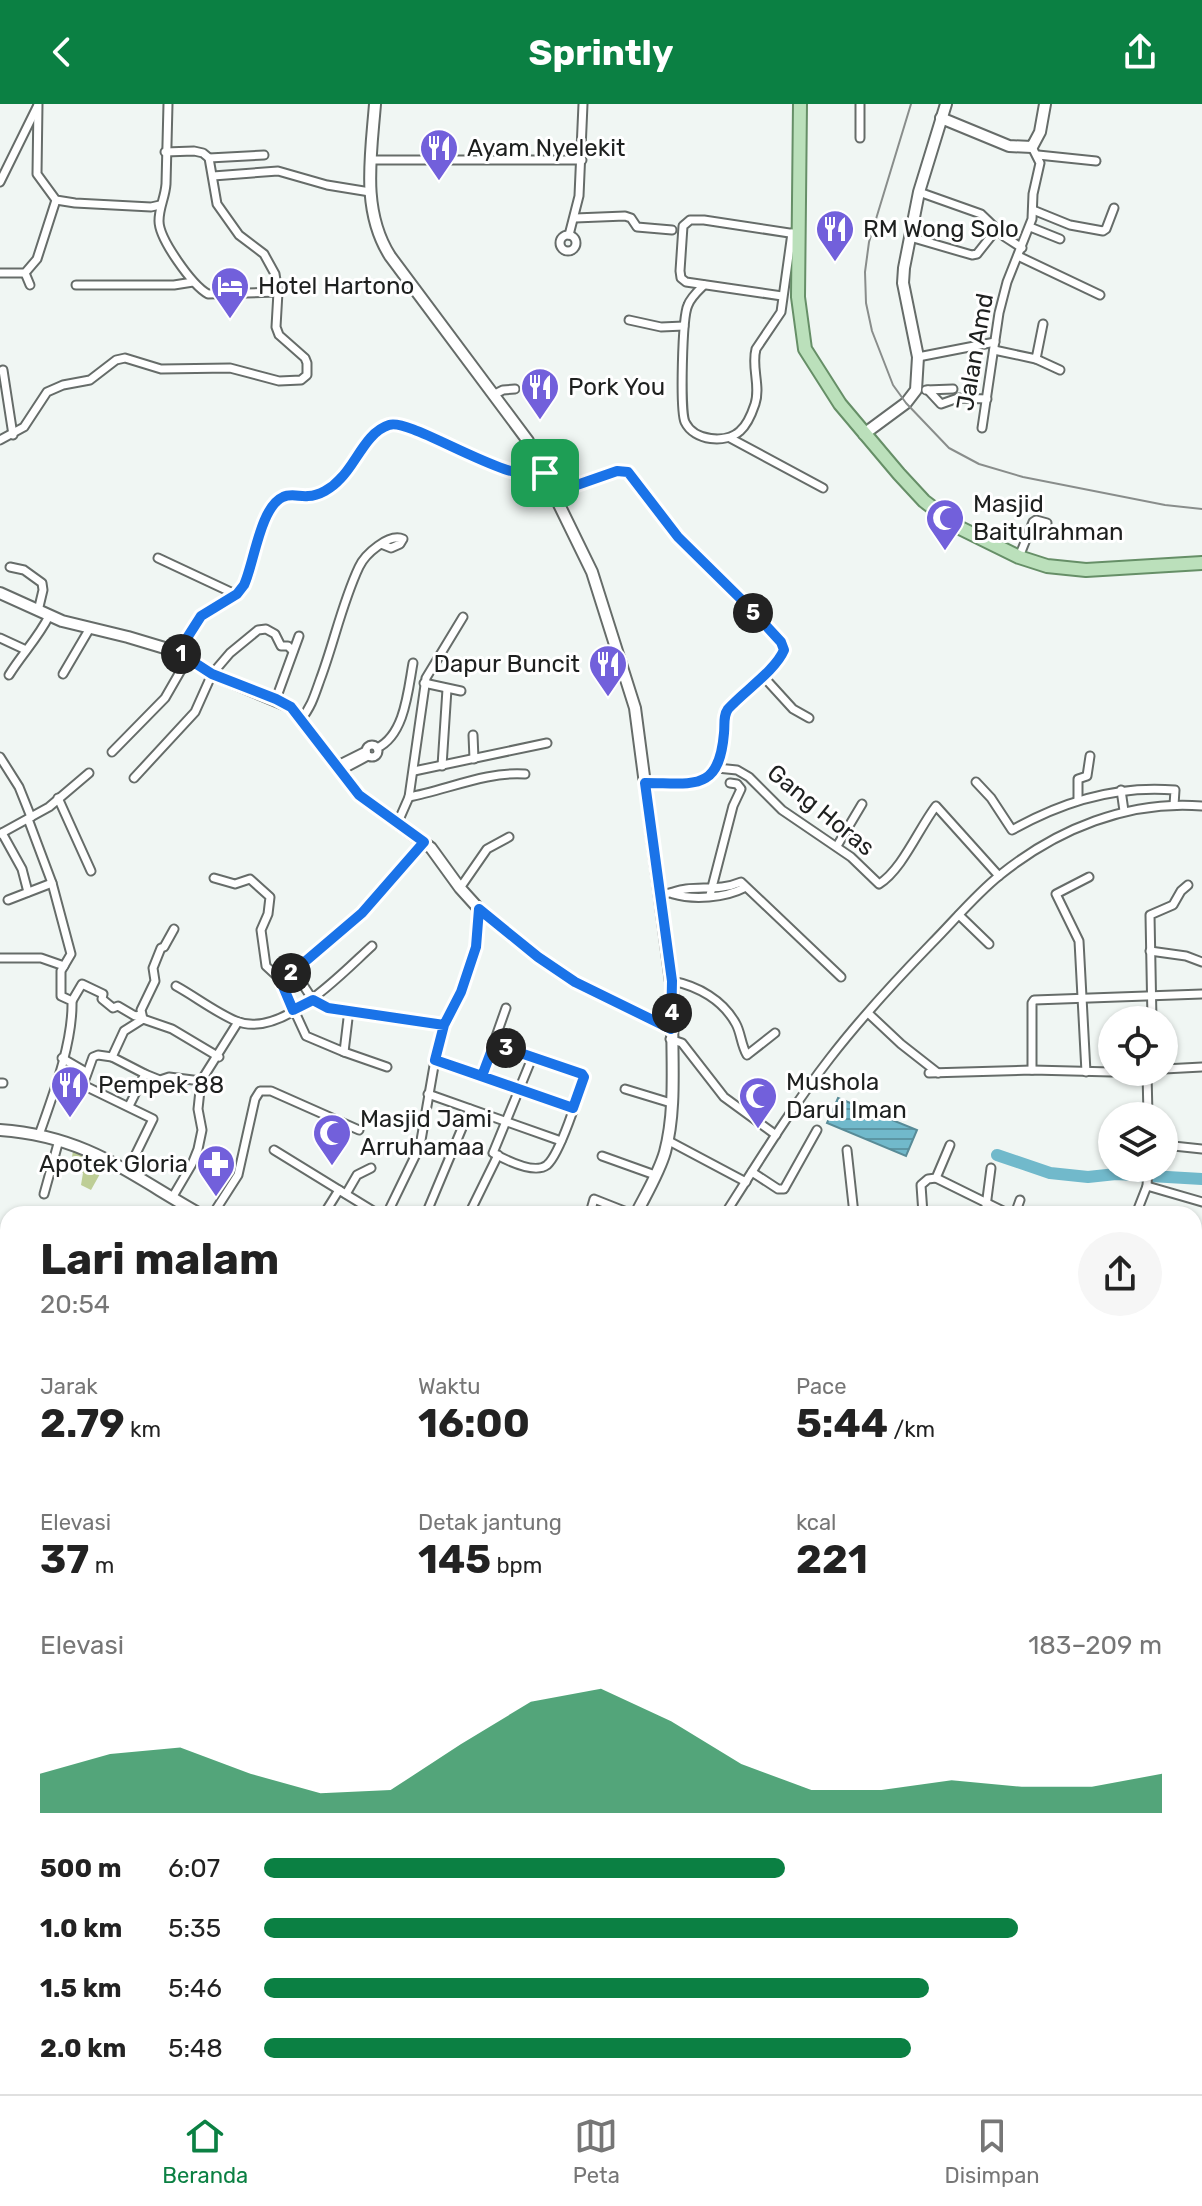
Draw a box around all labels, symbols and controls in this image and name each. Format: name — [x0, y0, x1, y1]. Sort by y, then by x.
icon: back — [40, 30, 84, 74]
icon: share — [1118, 30, 1162, 74]
text: Sprintly — [529, 31, 673, 74]
restaurant icon: Ayam Nyelekit — [418, 127, 460, 182]
place label: Ayam Nyelekit — [467, 134, 625, 162]
restaurant icon: RM Wong Solo — [814, 208, 856, 263]
place label: RM Wong Solo — [863, 215, 1019, 243]
hotel icon: Hotel Hartono — [209, 265, 251, 320]
place label: Hotel Hartono — [258, 272, 414, 300]
street label: Jalan Amd — [951, 291, 999, 413]
restaurant icon: Pork You — [519, 366, 561, 421]
place label: Pork You — [568, 373, 665, 401]
pin — [511, 439, 579, 507]
icon: arrive — [523, 451, 567, 495]
place label: Masjid Baitulrahman — [973, 490, 1124, 546]
mosque icon: Masjid Baitulrahman — [924, 497, 966, 552]
pin: 5 — [733, 593, 773, 633]
text: 5 — [746, 599, 760, 626]
pin: 1 — [161, 634, 201, 674]
text: 1 — [176, 640, 186, 667]
restaurant icon: Dapur Buncit — [587, 643, 629, 698]
place label: Dapur Buncit — [434, 650, 580, 678]
street label: Gang Horas — [762, 758, 880, 862]
pin: 2 — [271, 953, 311, 993]
text: 2 — [284, 959, 298, 986]
pin: 4 — [652, 993, 692, 1033]
text: 4 — [664, 999, 680, 1026]
map controls — [1098, 1006, 1178, 1182]
button: locate — [1098, 1006, 1178, 1086]
pin: 3 — [486, 1028, 526, 1068]
text: 3 — [499, 1034, 513, 1061]
restaurant icon: Pempek 88 — [49, 1064, 91, 1119]
place label: Mushola Darul Iman — [786, 1068, 907, 1124]
place label: Pempek 88 — [98, 1071, 224, 1099]
mosque icon: Mushola Darul Iman — [737, 1075, 779, 1130]
button: layers — [1098, 1102, 1178, 1182]
place label: Masjid Jami Arruhamaa — [360, 1105, 492, 1161]
mosque icon: Masjid Jami Arruhamaa — [311, 1112, 353, 1167]
pharmacy icon: Apotek Gloria — [195, 1143, 237, 1198]
place label: Apotek Gloria — [39, 1150, 188, 1178]
button: share — [1078, 1232, 1162, 1316]
text: Lari malam — [40, 1233, 279, 1285]
text: 20:54 — [40, 1289, 110, 1320]
text: Jarak — [40, 1373, 98, 1400]
text: Waktu — [418, 1373, 480, 1400]
text: Pace — [796, 1373, 847, 1400]
text: 2.79 — [40, 1400, 125, 1447]
text: 16:00 — [418, 1400, 530, 1447]
text: 5:44 — [796, 1400, 888, 1447]
text: km — [125, 1416, 161, 1443]
text: /km — [888, 1416, 935, 1443]
text: Elevasi — [40, 1509, 111, 1536]
text: Detak jantung — [418, 1509, 562, 1536]
text: kcal — [796, 1509, 836, 1536]
text: 37 — [40, 1536, 89, 1583]
text: 145 — [418, 1536, 491, 1583]
text: 221 — [796, 1536, 868, 1583]
text: m — [89, 1552, 114, 1579]
text: bpm — [491, 1552, 542, 1579]
text: Elevasi — [40, 1630, 124, 1661]
text: 183–209 m — [1028, 1630, 1162, 1661]
text: 500 m — [40, 1853, 122, 1884]
text: 6:07 — [168, 1853, 220, 1884]
text: 1.0 km — [40, 1913, 122, 1944]
text: 5:35 — [168, 1913, 221, 1944]
text: 1.5 km — [40, 1973, 122, 2004]
text: 5:46 — [168, 1973, 222, 2004]
text: 2.0 km — [40, 2033, 126, 2064]
text: 5:48 — [168, 2033, 223, 2064]
tab: Beranda — [162, 2114, 248, 2189]
tab: Peta — [573, 2114, 620, 2189]
tab: Disimpan — [944, 2114, 1040, 2189]

